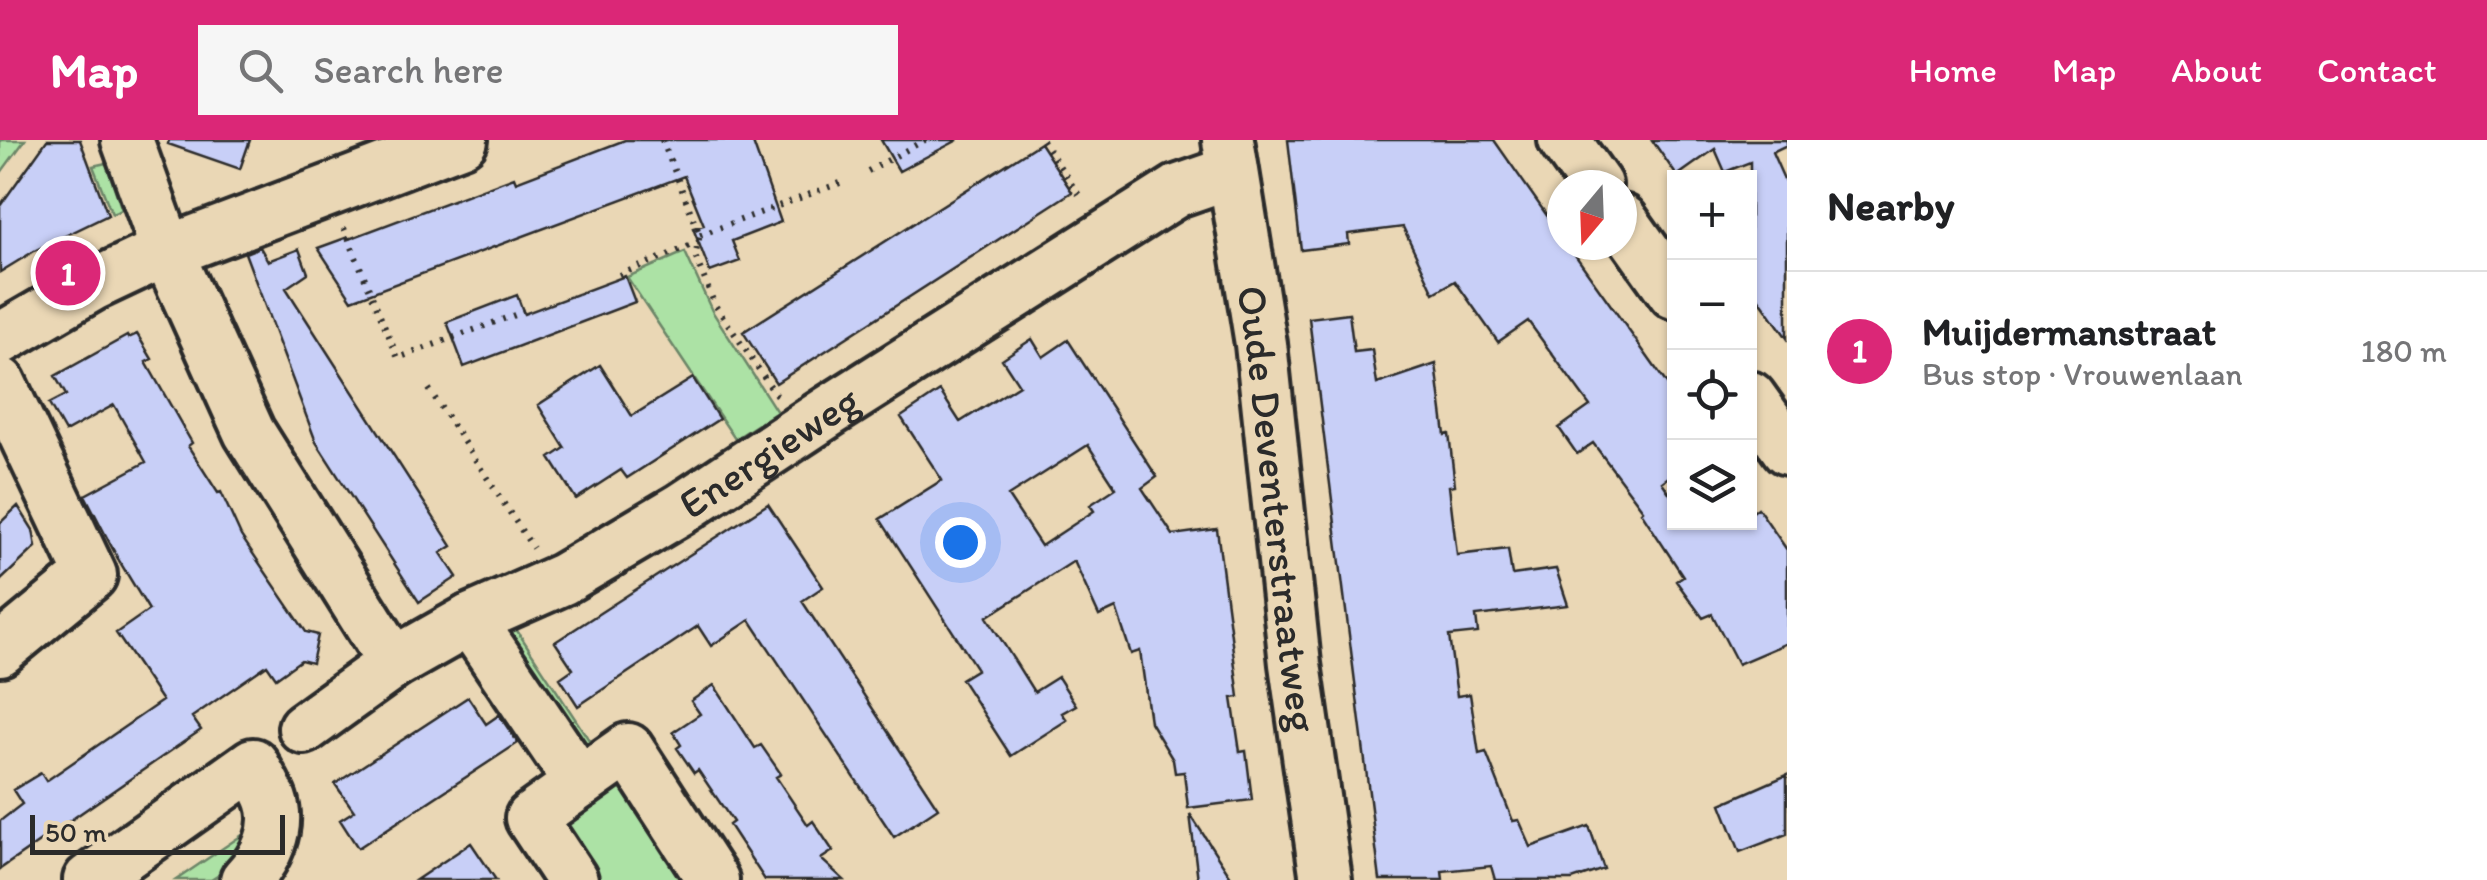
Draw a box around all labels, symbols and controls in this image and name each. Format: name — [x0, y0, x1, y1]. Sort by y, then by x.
search box — [198, 25, 898, 115]
text: Map — [50, 41, 138, 99]
icon: search — [233, 43, 288, 98]
text: Search here — [313, 47, 504, 93]
text: Home — [1909, 49, 1997, 91]
text: Map — [2052, 49, 2116, 91]
text: About — [2171, 49, 2262, 91]
text: Contact — [2317, 49, 2437, 91]
north arrow — [1547, 170, 1637, 260]
map controls — [1667, 170, 1757, 530]
button: + — [1667, 170, 1757, 260]
text: Nearby — [1827, 180, 1954, 231]
pin: 1 — [36, 236, 100, 310]
button: − — [1667, 260, 1757, 350]
street label: Oude Deventerstraatweg — [1226, 281, 1330, 736]
text: Muijdermanstraat — [1922, 309, 2216, 355]
text: 1 — [1852, 332, 1867, 370]
text: 180 m — [2361, 332, 2447, 370]
button: locate — [1667, 350, 1757, 440]
text: Bus stop · Vrouwenlaan — [1922, 355, 2243, 393]
street label: Energieweg — [669, 373, 869, 529]
button: layers — [1667, 440, 1757, 530]
your location — [935, 517, 986, 568]
scale bar — [30, 810, 285, 854]
text: 50 m — [45, 815, 107, 849]

